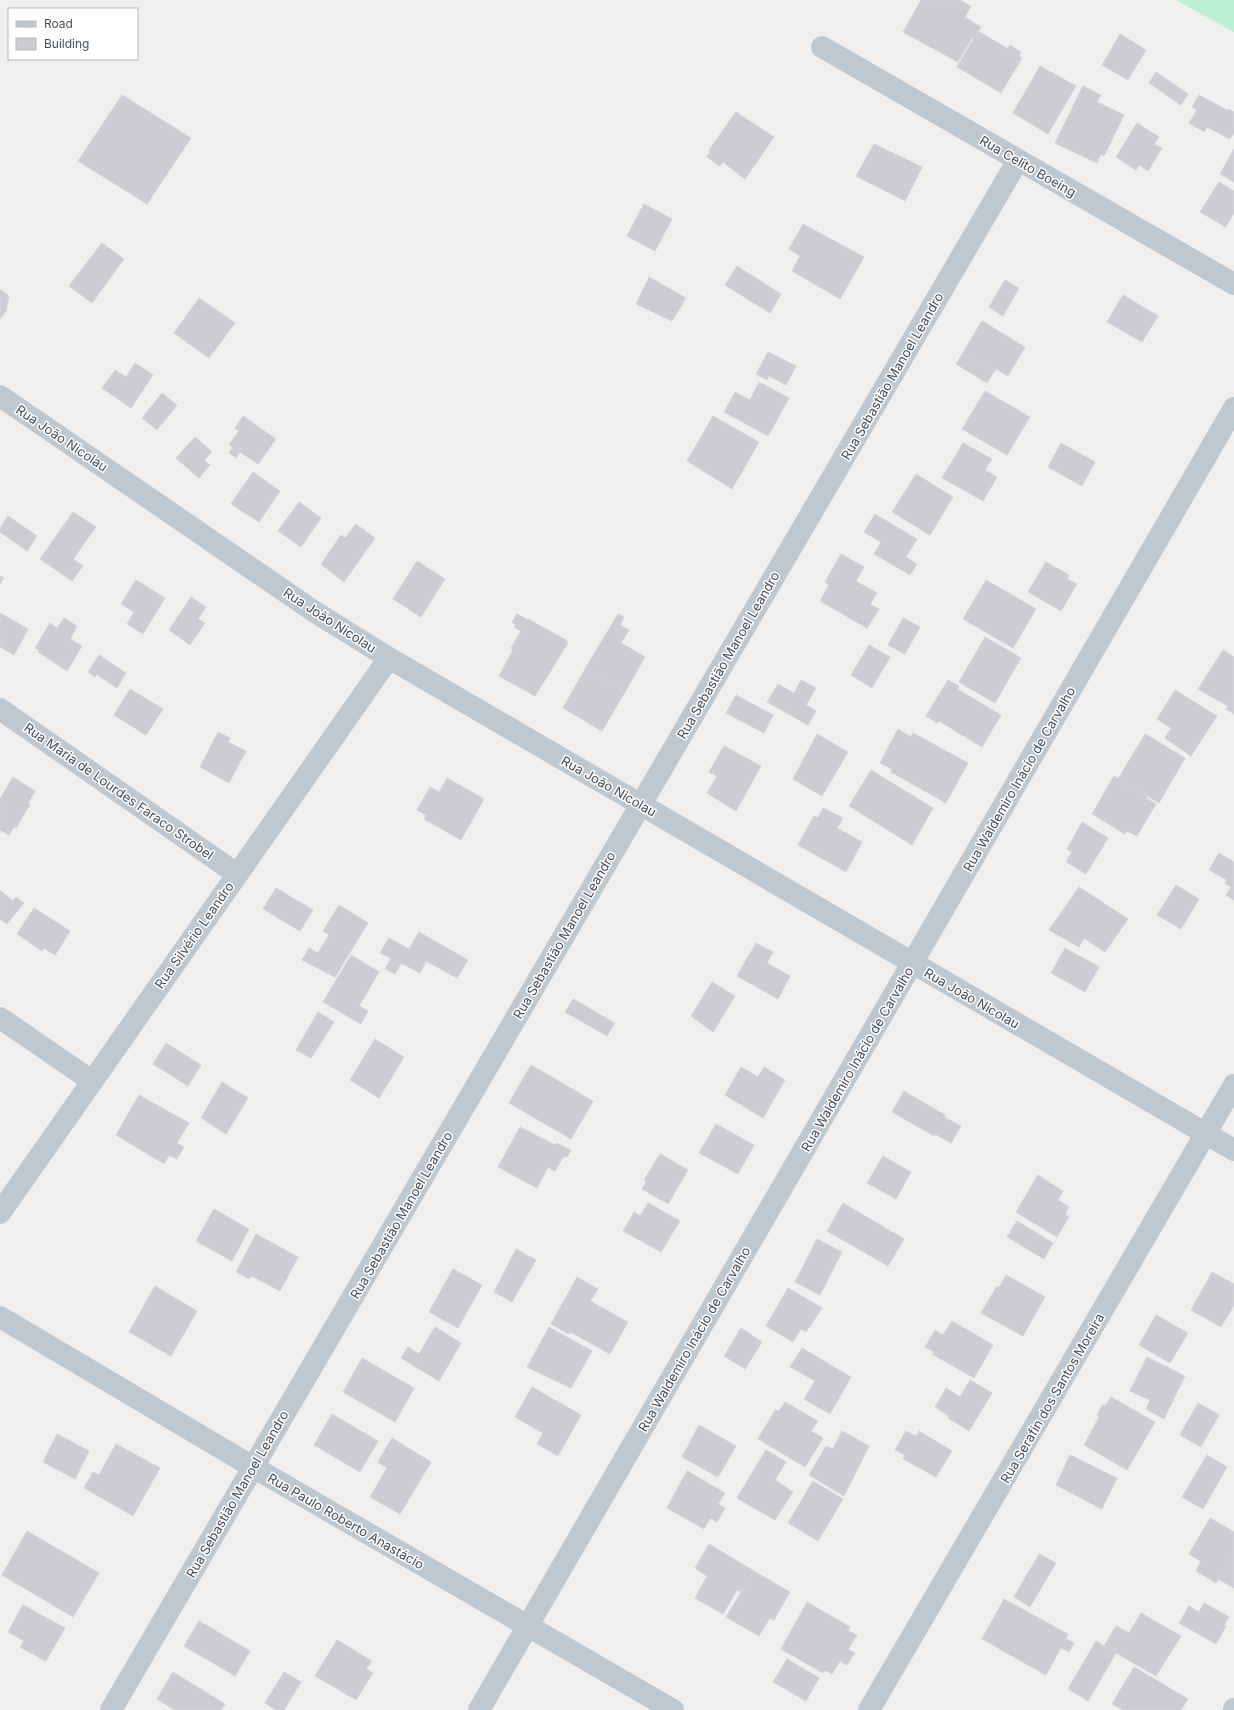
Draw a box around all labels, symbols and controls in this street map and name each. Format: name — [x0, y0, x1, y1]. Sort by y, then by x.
legend — [8, 8, 138, 60]
text: Road — [44, 16, 73, 31]
text: Building — [44, 36, 89, 51]
street label: Rua Celito Boeing — [977, 132, 1079, 200]
street label: Rua Sebastião Manoel Leandro — [837, 289, 947, 463]
street label: Rua João Nicolau — [13, 401, 111, 475]
street label: Rua Sebastião Manoel Leandro — [673, 568, 783, 742]
street label: Rua João Nicolau — [281, 584, 379, 656]
street label: Rua Waldemiro Inácio de Carvalho — [959, 684, 1079, 874]
street label: Rua Maria de Lourdes Faraco Strobel — [21, 719, 217, 863]
street label: Rua João Nicolau — [558, 752, 660, 820]
street label: Rua Sebastião Manoel Leandro — [509, 848, 619, 1022]
street label: Rua Silvério Leandro — [151, 878, 237, 991]
street label: Rua Waldemiro Inácio de Carvalho — [797, 964, 917, 1154]
street label: Rua João Nicolau — [921, 964, 1023, 1032]
street label: Rua Sebastião Manoel Leandro — [346, 1128, 456, 1302]
street label: Rua Waldemiro Inácio de Carvalho — [634, 1244, 754, 1434]
street label: Rua Serafin dos Santos Moreira — [997, 1310, 1107, 1486]
street label: Rua Sebastião Manoel Leandro — [182, 1407, 292, 1581]
street label: Rua Paulo Roberto Anastácio — [265, 1470, 427, 1572]

